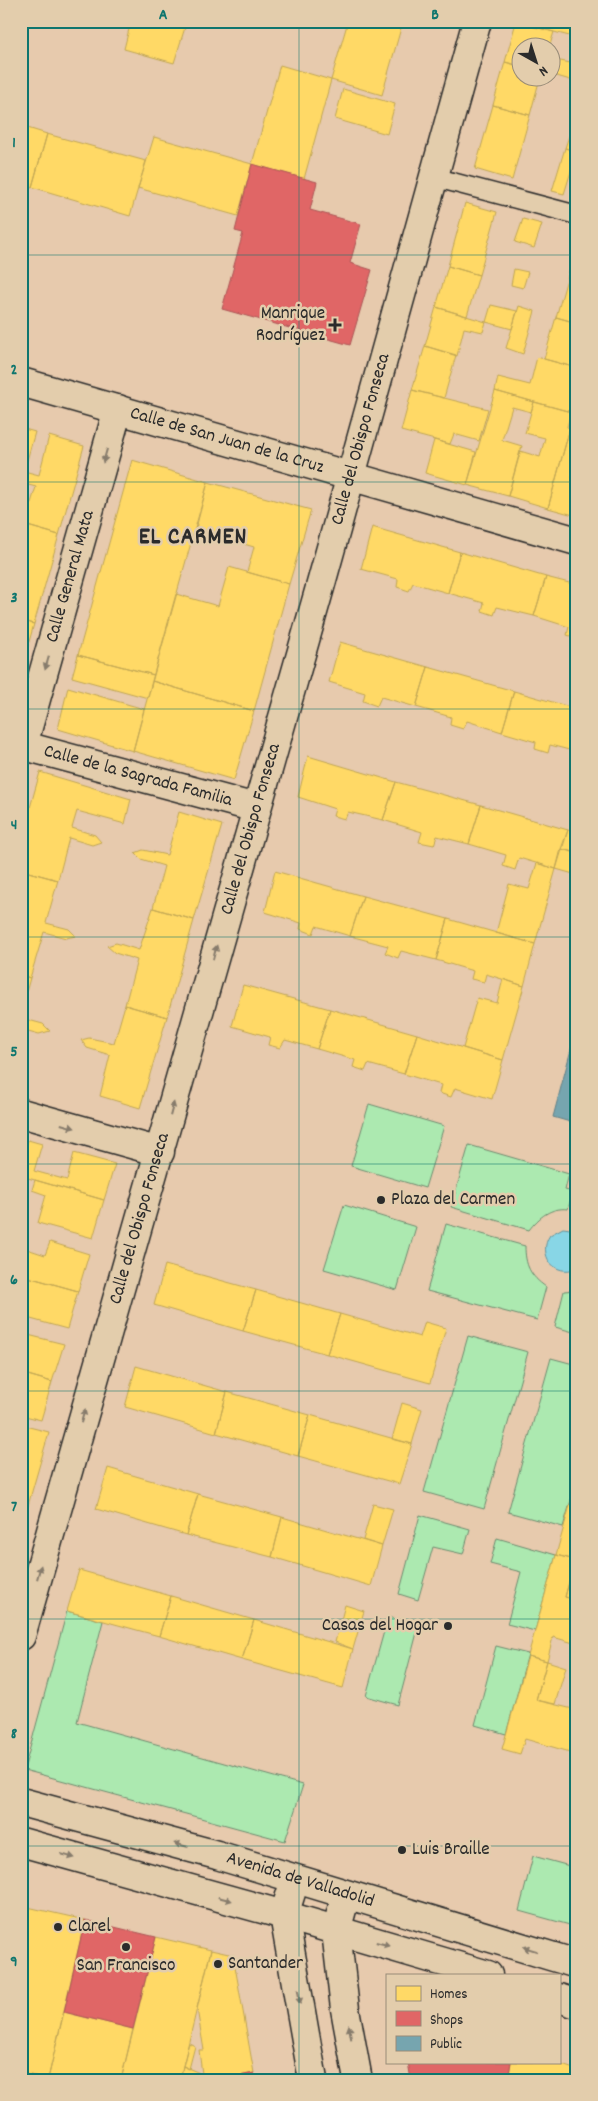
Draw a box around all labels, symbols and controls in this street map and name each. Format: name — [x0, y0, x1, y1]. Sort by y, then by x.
text: A — [159, 4, 168, 27]
text: B — [431, 4, 439, 27]
north arrow — [510, 38, 560, 88]
text: N — [534, 61, 552, 81]
text: 1 — [12, 132, 16, 155]
place label: Manrique Rodríguez — [256, 301, 325, 350]
marker: Manrique Rodríguez — [329, 319, 341, 331]
street label: Calle del Obispo Fonseca — [324, 349, 398, 528]
text: 2 — [11, 359, 18, 382]
street label: Calle de San Juan de la Cruz — [127, 400, 327, 481]
one-way arrow — [101, 448, 109, 463]
street label: Calle General Mata — [39, 506, 102, 646]
district label: EL CARMEN — [139, 521, 247, 555]
text: 3 — [10, 587, 18, 610]
one-way arrow — [42, 655, 50, 670]
street label: Calle de la Sagrada Familia — [41, 738, 236, 815]
street label: Calle del Obispo Fonseca — [214, 739, 289, 918]
text: 4 — [11, 814, 17, 837]
one-way arrow — [211, 945, 219, 960]
text: 5 — [10, 1041, 18, 1064]
one-way arrow — [169, 1101, 177, 1116]
one-way arrow — [61, 1122, 76, 1130]
street label: Calle del Obispo Fonseca — [103, 1129, 178, 1308]
place label: Plaza del Carmen — [391, 1187, 515, 1214]
marker: Plaza del Carmen — [375, 1194, 387, 1206]
text: 6 — [10, 1269, 18, 1292]
one-way arrow — [79, 1408, 87, 1423]
text: 7 — [11, 1496, 17, 1519]
one-way arrow — [35, 1565, 43, 1580]
place label: Casas del Hogar — [322, 1613, 438, 1640]
marker: Casas del Hogar — [442, 1620, 454, 1632]
text: 8 — [11, 1723, 18, 1746]
place label: Luis Braille — [412, 1837, 490, 1864]
one-way arrow — [173, 1841, 188, 1849]
marker: Luis Braille — [396, 1844, 408, 1856]
street label: Avenida de Valladolid — [223, 1845, 377, 1915]
one-way arrow — [61, 1852, 76, 1860]
one-way arrow — [217, 1895, 232, 1903]
place label: Clarel — [68, 1914, 111, 1941]
marker: Clarel — [52, 1921, 64, 1933]
one-way arrow — [376, 1940, 391, 1948]
marker: San Francisco — [120, 1941, 132, 1953]
one-way arrow — [523, 1945, 538, 1953]
text: 9 — [10, 1951, 18, 1974]
place label: Santander — [228, 1951, 303, 1978]
place label: San Francisco — [77, 1953, 175, 1980]
marker: Santander — [212, 1958, 224, 1970]
legend — [386, 1974, 560, 2064]
text: Homes — [430, 1984, 468, 2006]
one-way arrow — [296, 1989, 304, 2005]
text: Shops — [430, 2010, 463, 2032]
one-way arrow — [345, 2023, 353, 2039]
text: Public — [430, 2034, 462, 2056]

